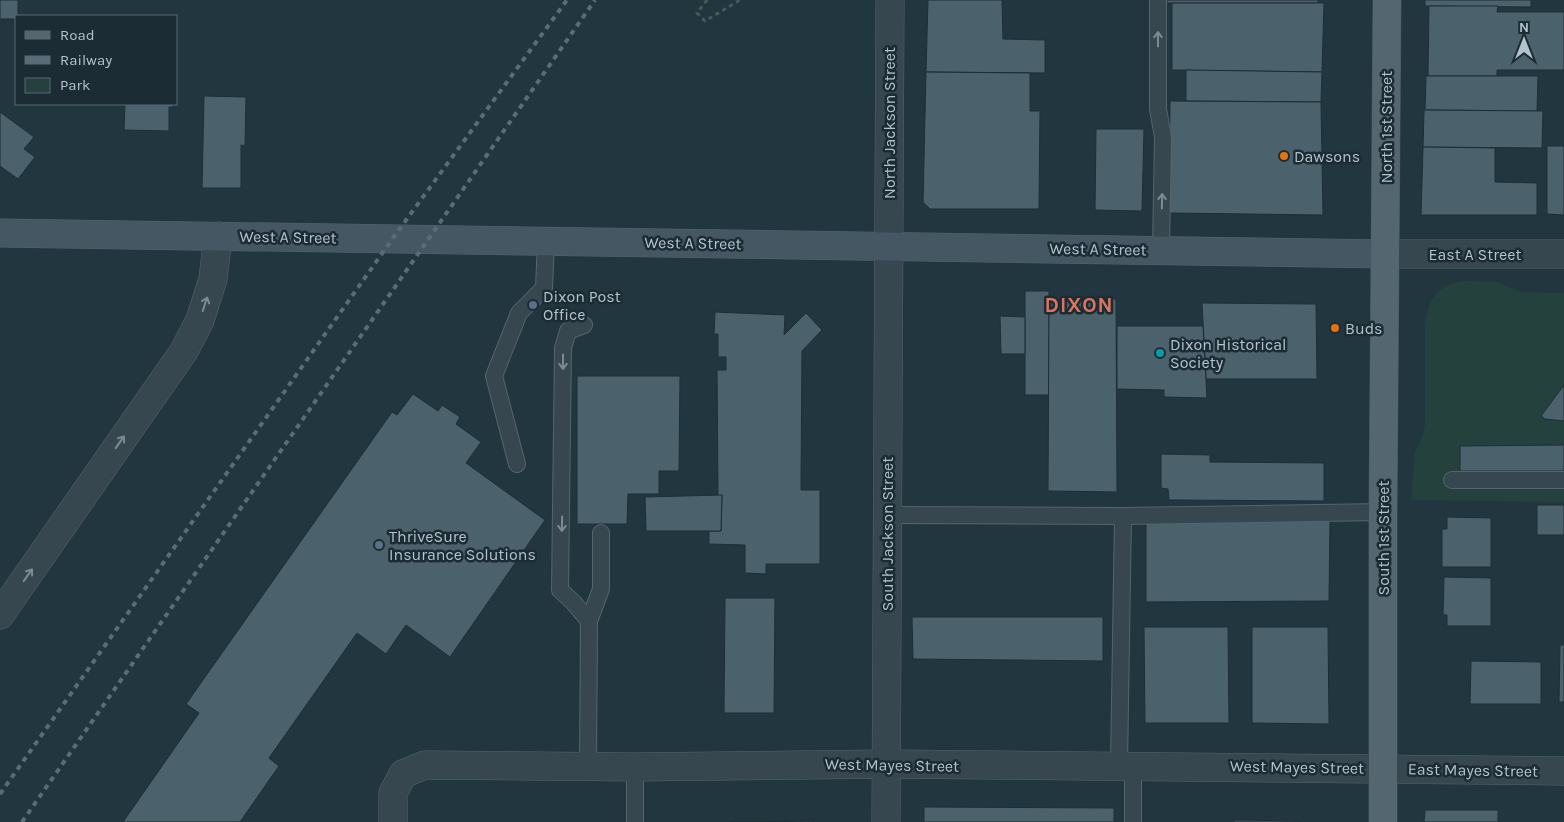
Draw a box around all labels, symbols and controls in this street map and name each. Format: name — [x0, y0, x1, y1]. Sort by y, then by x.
legend — [15, 15, 178, 105]
north arrow — [1499, 15, 1549, 65]
text: N — [1519, 19, 1529, 36]
text: Road — [60, 26, 95, 44]
one-way arrow — [1153, 31, 1163, 47]
street label: North Jackson Street — [880, 47, 899, 199]
text: Railway — [60, 51, 112, 69]
street label: North 1st Street — [1377, 71, 1396, 183]
text: Park — [60, 76, 90, 94]
place label: Dawsons — [1294, 147, 1360, 166]
marker: Dawsons — [1278, 150, 1290, 162]
one-way arrow — [1157, 193, 1167, 209]
street label: West A Street — [239, 227, 337, 247]
street label: West A Street — [644, 233, 742, 253]
street label: West A Street — [1049, 239, 1147, 259]
street label: East A Street — [1429, 245, 1521, 264]
place label: Dixon Post Office — [543, 287, 621, 324]
district label: DIXON — [1044, 293, 1114, 317]
one-way arrow — [201, 297, 210, 312]
marker: Dixon Post Office — [527, 299, 539, 311]
place label: Buds — [1345, 319, 1383, 338]
marker: Buds — [1329, 322, 1341, 334]
place label: Dixon Historical Society — [1170, 335, 1286, 372]
marker: Dixon Historical Society — [1154, 347, 1166, 359]
one-way arrow — [558, 354, 568, 370]
one-way arrow — [115, 435, 125, 449]
street label: South Jackson Street — [878, 457, 897, 611]
street label: South 1st Street — [1374, 480, 1393, 596]
one-way arrow — [557, 516, 566, 532]
place label: ThriveSure Insurance Solutions — [389, 527, 536, 564]
marker: ThriveSure Insurance Solutions — [373, 539, 385, 551]
one-way arrow — [23, 568, 33, 582]
street label: West Mayes Street — [825, 754, 959, 776]
street label: West Mayes Street — [1230, 756, 1364, 778]
street label: East Mayes Street — [1408, 759, 1538, 781]

